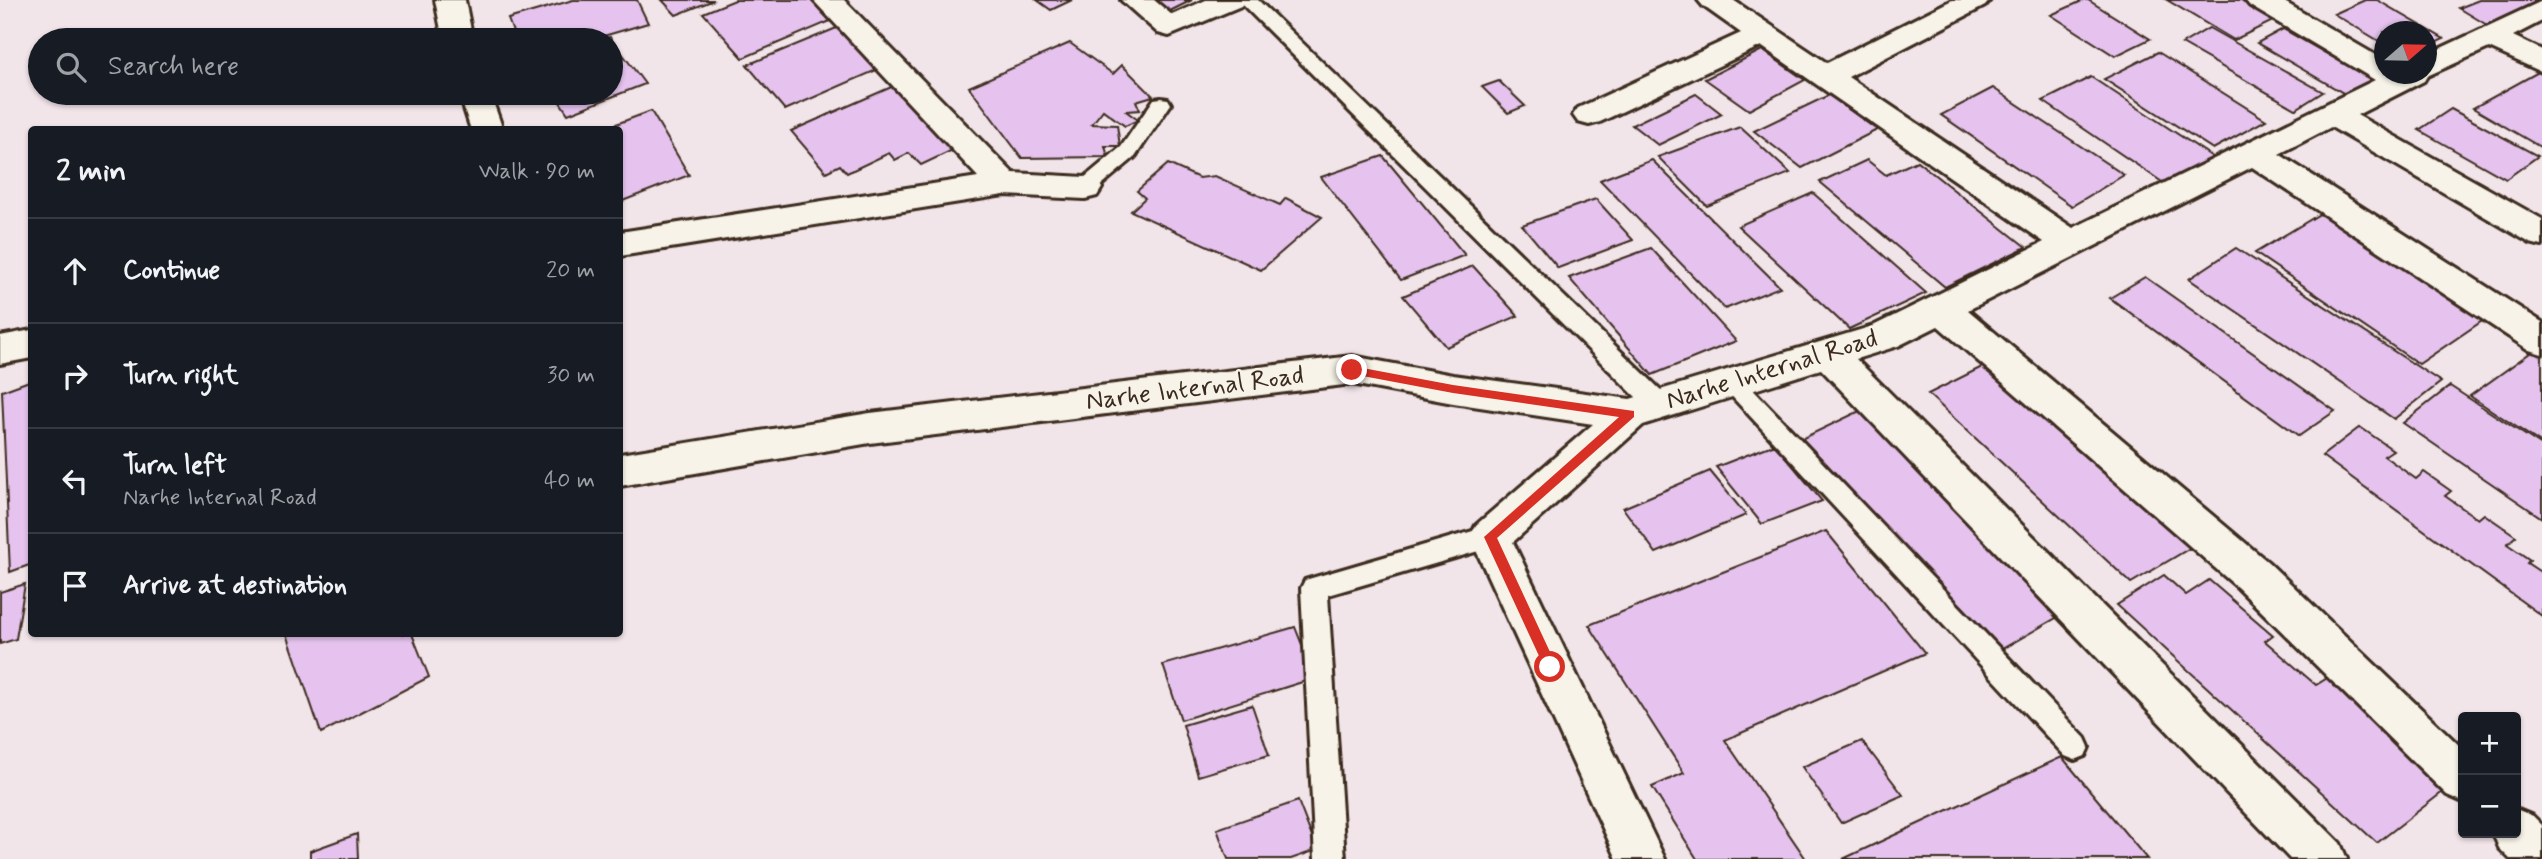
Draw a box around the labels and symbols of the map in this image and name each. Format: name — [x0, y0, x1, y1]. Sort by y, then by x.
north arrow — [2374, 21, 2437, 84]
street label: Narhe Internal Road — [1662, 322, 1882, 418]
route end — [1336, 354, 1367, 385]
street label: Narhe Internal Road — [1084, 359, 1306, 419]
route start — [1534, 651, 1565, 682]

